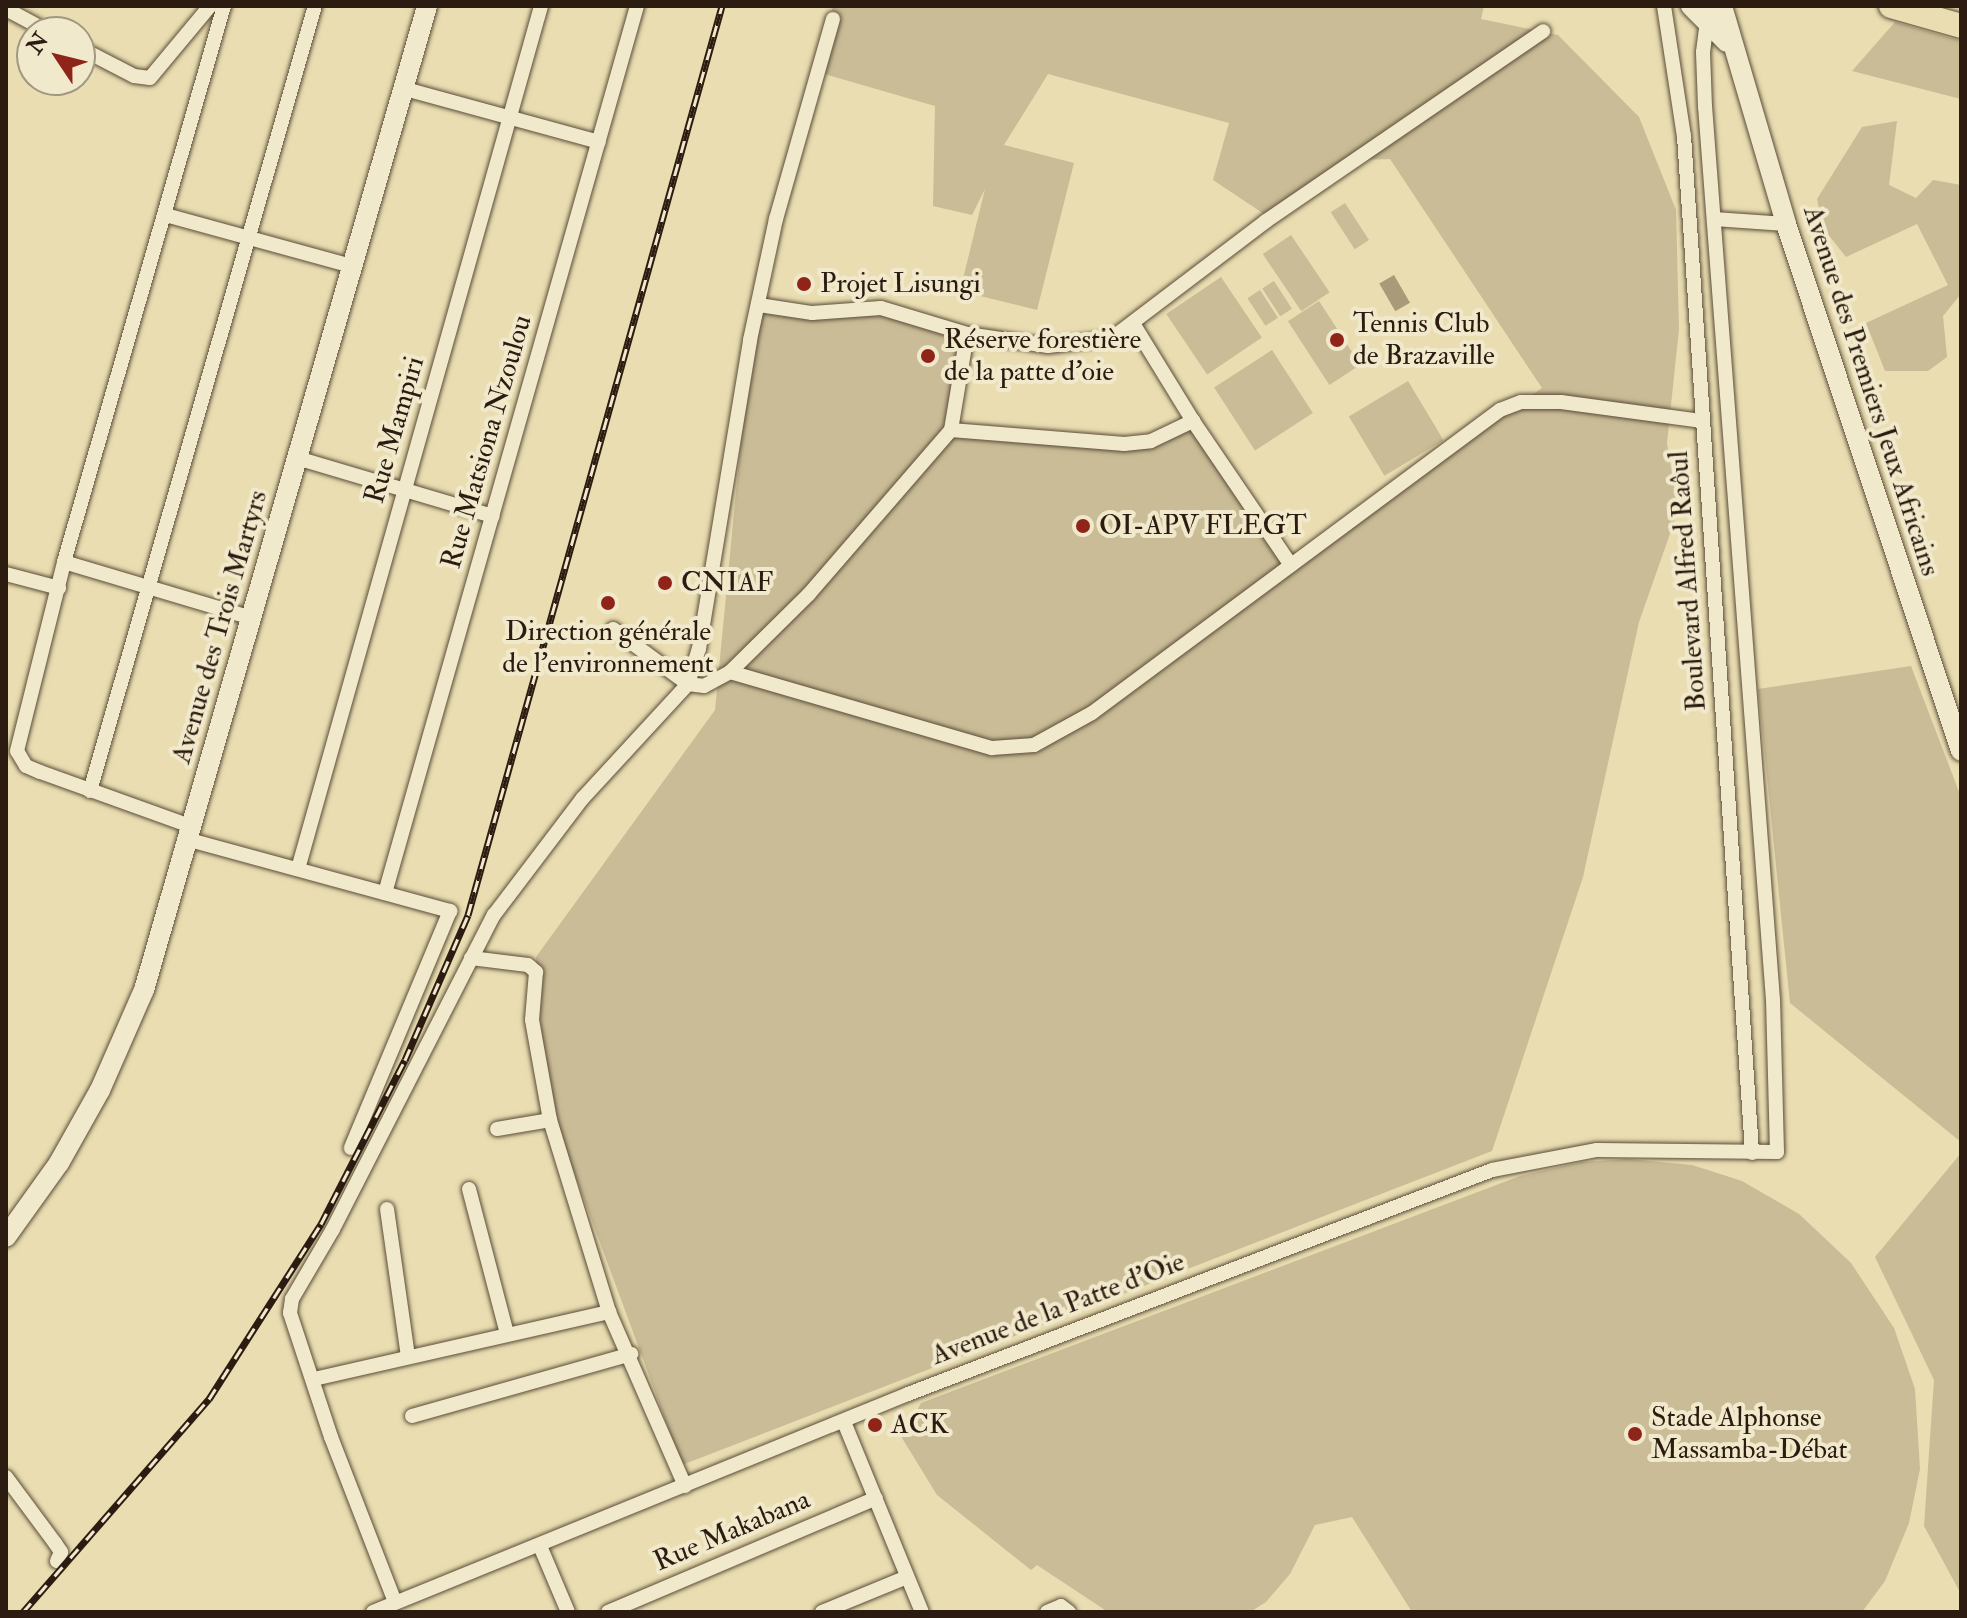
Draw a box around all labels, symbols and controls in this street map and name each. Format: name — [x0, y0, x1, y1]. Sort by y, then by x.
north arrow — [16, 16, 96, 96]
text: N — [21, 27, 55, 59]
street label: Avenue des Premiers Jeux Africains — [1795, 202, 1947, 580]
place label: Projet Lisungi — [820, 267, 981, 301]
marker: Projet Lisungi — [795, 275, 813, 293]
place label: Tennis Club de Brazaville — [1353, 307, 1495, 373]
street label: Rue Matsiona Nzoulou — [435, 311, 539, 573]
place label: Réserve forestière de la patte d'oie — [944, 323, 1141, 389]
marker: Tennis Club de Brazaville — [1328, 331, 1346, 349]
marker: Réserve forestière de la patte d'oie — [919, 347, 937, 365]
street label: Rue Mampiri — [358, 353, 432, 507]
street label: Boulevard Alfred Raôul — [1662, 450, 1714, 712]
street label: Avenue des Trois Martyrs — [165, 487, 275, 767]
place label: OI-APV FLEGT — [1099, 509, 1307, 543]
marker: OI-APV FLEGT — [1074, 517, 1092, 535]
place label: CNIAF — [681, 566, 773, 600]
marker: CNIAF — [656, 574, 674, 592]
marker: Direction générale de l'environnement — [599, 594, 617, 612]
place label: Direction générale de l'environnement — [502, 615, 714, 681]
street label: Avenue de la Patte d'Oie — [927, 1245, 1189, 1373]
place label: Stade Alphonse Massamba-Débat — [1651, 1401, 1848, 1467]
place label: ACK — [891, 1408, 948, 1442]
marker: ACK — [866, 1416, 884, 1434]
marker: Stade Alphonse Massamba-Débat — [1626, 1425, 1644, 1443]
street label: Rue Makabana — [649, 1483, 815, 1579]

